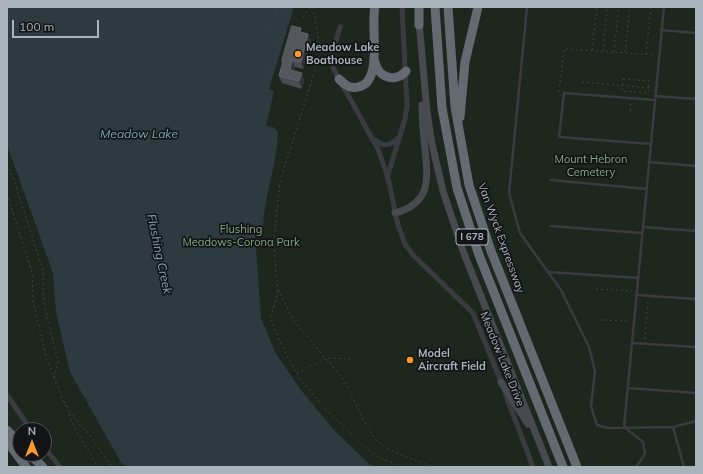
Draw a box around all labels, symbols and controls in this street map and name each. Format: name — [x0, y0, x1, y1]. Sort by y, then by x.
scale bar — [14, 12, 101, 38]
text: 100 m — [19, 19, 54, 34]
place label: Meadow Lake Boathouse — [306, 41, 379, 67]
marker: Meadow Lake Boathouse — [293, 49, 303, 59]
water label: Meadow Lake — [100, 127, 178, 141]
park label: Mount Hebron Cemetery — [555, 153, 627, 179]
street label: Van Wyck Expressway — [475, 181, 527, 295]
water label: Flushing Creek — [143, 213, 175, 295]
park label: Flushing Meadows-Corona Park — [182, 223, 300, 249]
road number: I 678 — [456, 229, 488, 245]
street label: Meadow Lake Drive — [477, 310, 527, 408]
place label: Model Aircraft Field — [418, 347, 486, 373]
marker: Model Aircraft Field — [405, 355, 415, 365]
north arrow — [12, 422, 52, 462]
text: N — [28, 424, 36, 438]

